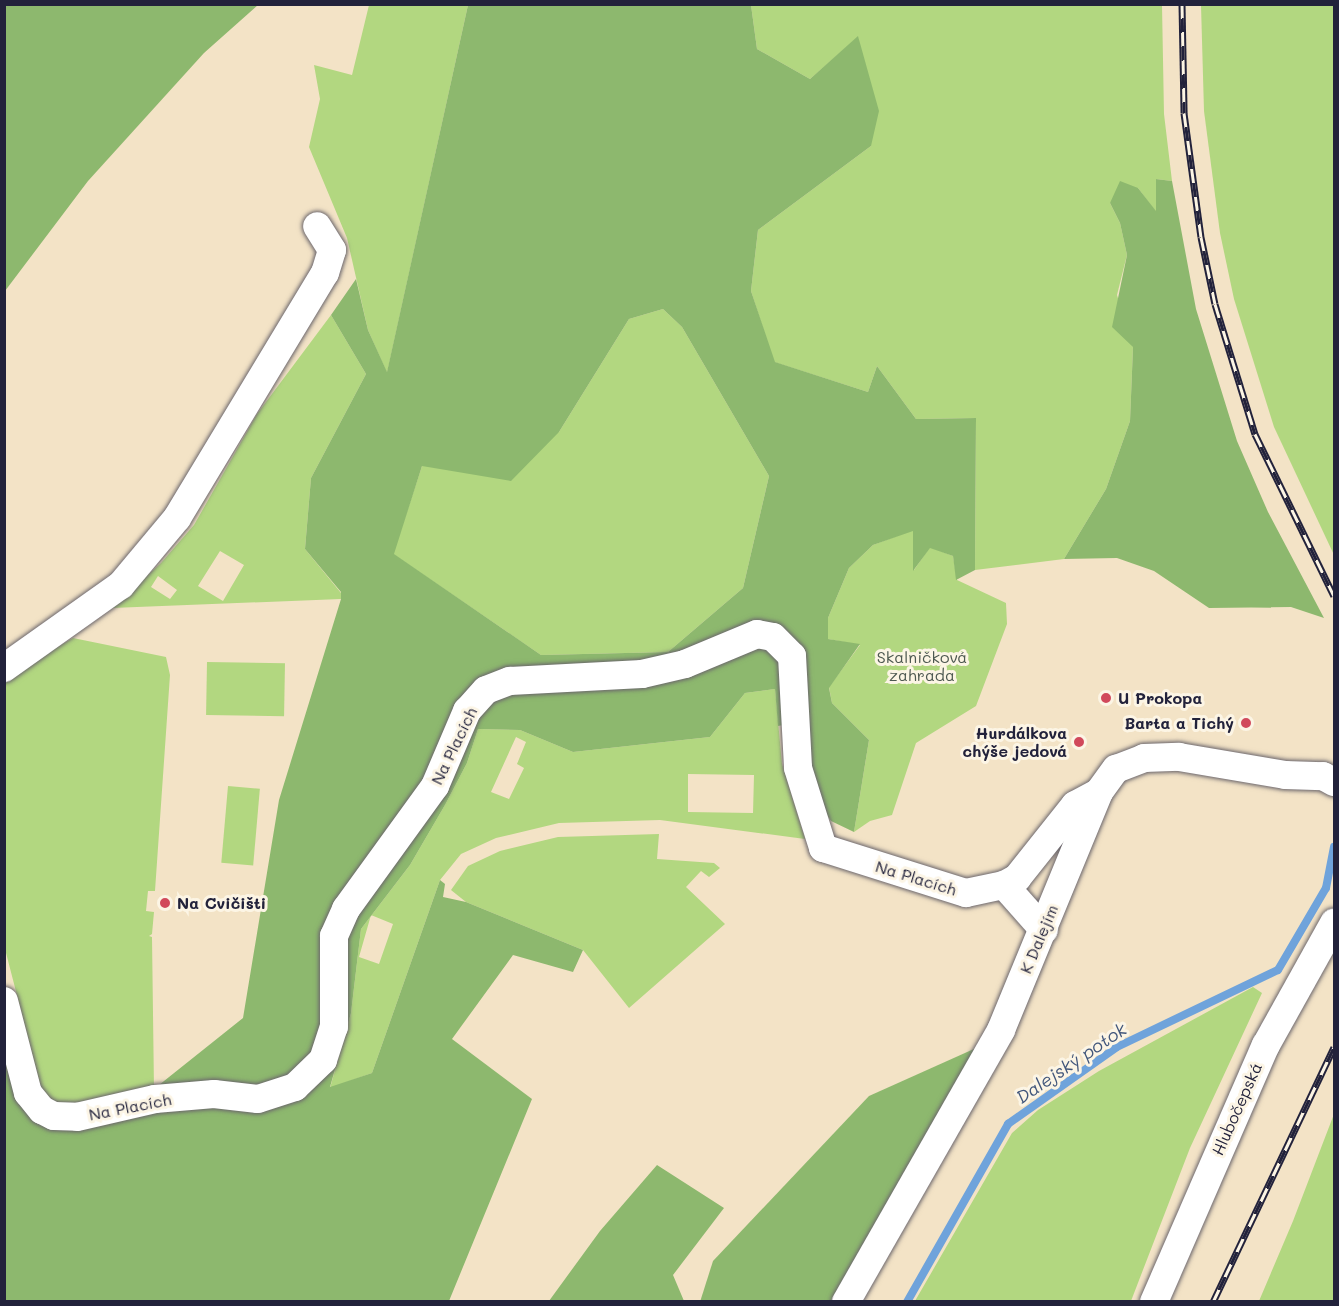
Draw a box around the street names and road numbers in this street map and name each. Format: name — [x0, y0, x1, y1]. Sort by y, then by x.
street label: Na Placích — [427, 704, 481, 788]
street label: Na Placích — [873, 857, 959, 899]
street label: K Dalejím — [1016, 902, 1062, 976]
street label: Hlubočepská — [1208, 1060, 1266, 1158]
street label: Na Placích — [87, 1090, 173, 1124]

